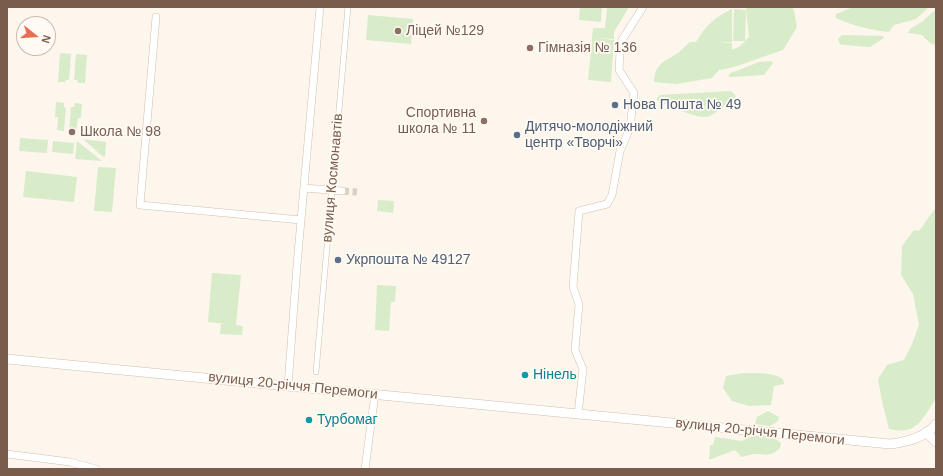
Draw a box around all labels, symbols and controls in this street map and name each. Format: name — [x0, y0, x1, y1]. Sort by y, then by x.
north arrow — [16, 16, 56, 56]
place label: Ліцей №129 — [406, 23, 484, 39]
marker: Ліцей №129 — [393, 26, 403, 36]
text: N — [40, 34, 53, 45]
place label: Гімназія № 136 — [538, 40, 637, 56]
marker: Гімназія № 136 — [525, 43, 535, 53]
place label: Нова Пошта № 49 — [623, 97, 741, 113]
marker: Нова Пошта № 49 — [610, 100, 620, 110]
place label: Спортивна школа № 11 — [398, 105, 476, 138]
street label: вулиця Космонавтів — [319, 113, 347, 243]
marker: Спортивна школа № 11 — [479, 116, 489, 126]
place label: Дитячо-молодіжний центр «Творчі» — [525, 119, 653, 152]
place label: Школа № 98 — [80, 124, 161, 140]
marker: Школа № 98 — [67, 127, 77, 137]
marker: Дитячо-молодіжний центр «Творчі» — [512, 130, 522, 140]
place label: Укрпошта № 49127 — [346, 252, 471, 268]
marker: Укрпошта № 49127 — [333, 255, 343, 265]
place label: Нінель — [533, 367, 577, 383]
street label: вулиця 20-річчя Перемоги — [207, 369, 379, 403]
marker: Нінель — [520, 370, 530, 380]
place label: Турбомаг — [317, 412, 378, 428]
marker: Турбомаг — [304, 415, 314, 425]
street label: вулиця 20-річчя Перемоги — [674, 415, 846, 449]

